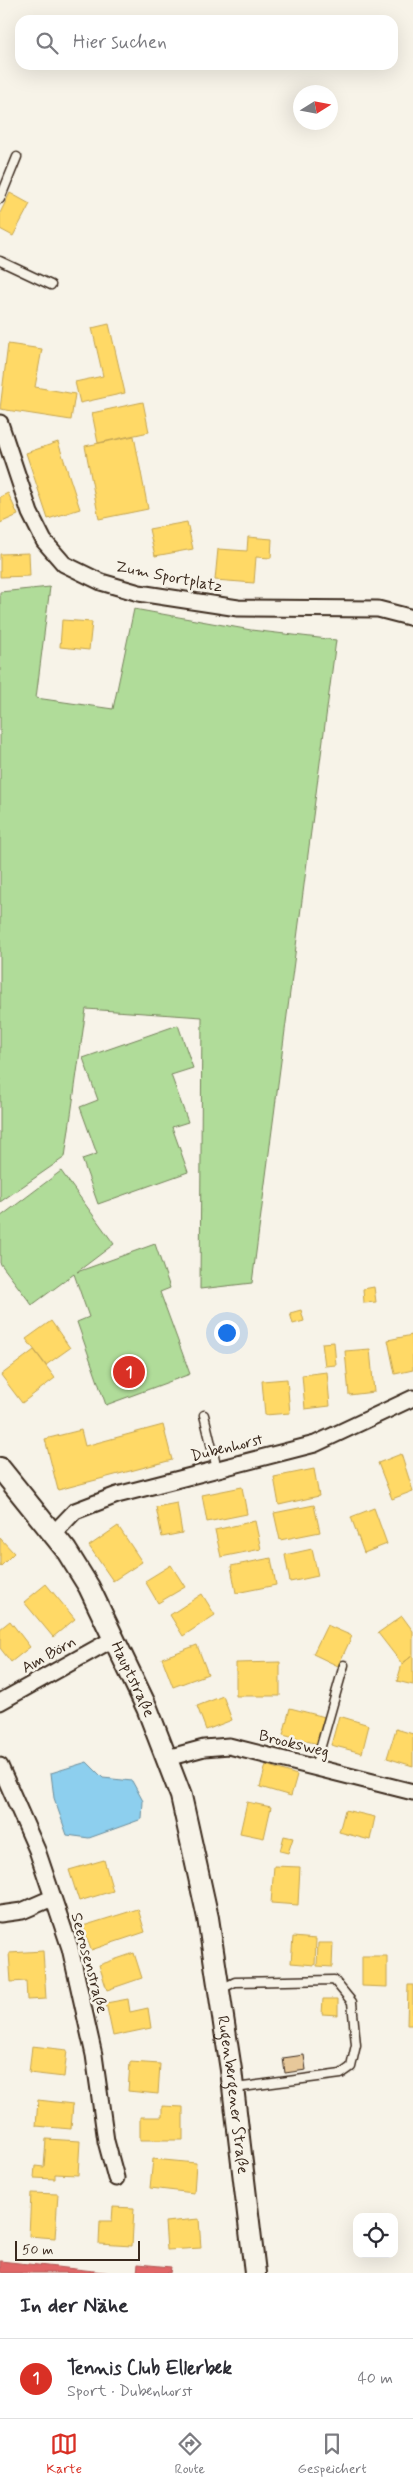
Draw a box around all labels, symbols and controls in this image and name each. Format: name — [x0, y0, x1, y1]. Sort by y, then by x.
search box — [15, 15, 398, 70]
icon: search — [33, 29, 61, 57]
text: Hier suchen — [73, 30, 167, 55]
north arrow — [293, 85, 338, 130]
street label: Zum Sportplatz — [114, 556, 224, 598]
your location — [214, 1320, 240, 1346]
pin: 1 — [113, 1353, 145, 1391]
street label: Dubenhorst — [189, 1429, 265, 1467]
street label: Am Börn — [18, 1631, 80, 1679]
street label: Hauptstraße — [106, 1638, 160, 1720]
street label: Brooksweg — [257, 1725, 331, 1763]
street label: Seerosenstraße — [65, 1910, 113, 2016]
street label: Rugenbergener Straße — [212, 2014, 254, 2175]
map controls — [353, 2213, 398, 2258]
button: locate — [353, 2213, 398, 2258]
scale bar — [15, 2238, 140, 2261]
text: 50 m — [22, 2241, 53, 2259]
text: In der Nähe — [20, 2292, 128, 2320]
text: Tennis Club Ellerbek — [67, 2356, 232, 2381]
text: 1 — [32, 2368, 40, 2389]
text: 40 m — [357, 2368, 393, 2389]
text: Sport · Dubenhorst — [67, 2381, 193, 2402]
tab: Karte — [46, 2430, 82, 2478]
tab: Route — [174, 2430, 205, 2478]
tab: Gespeichert — [297, 2430, 367, 2478]

